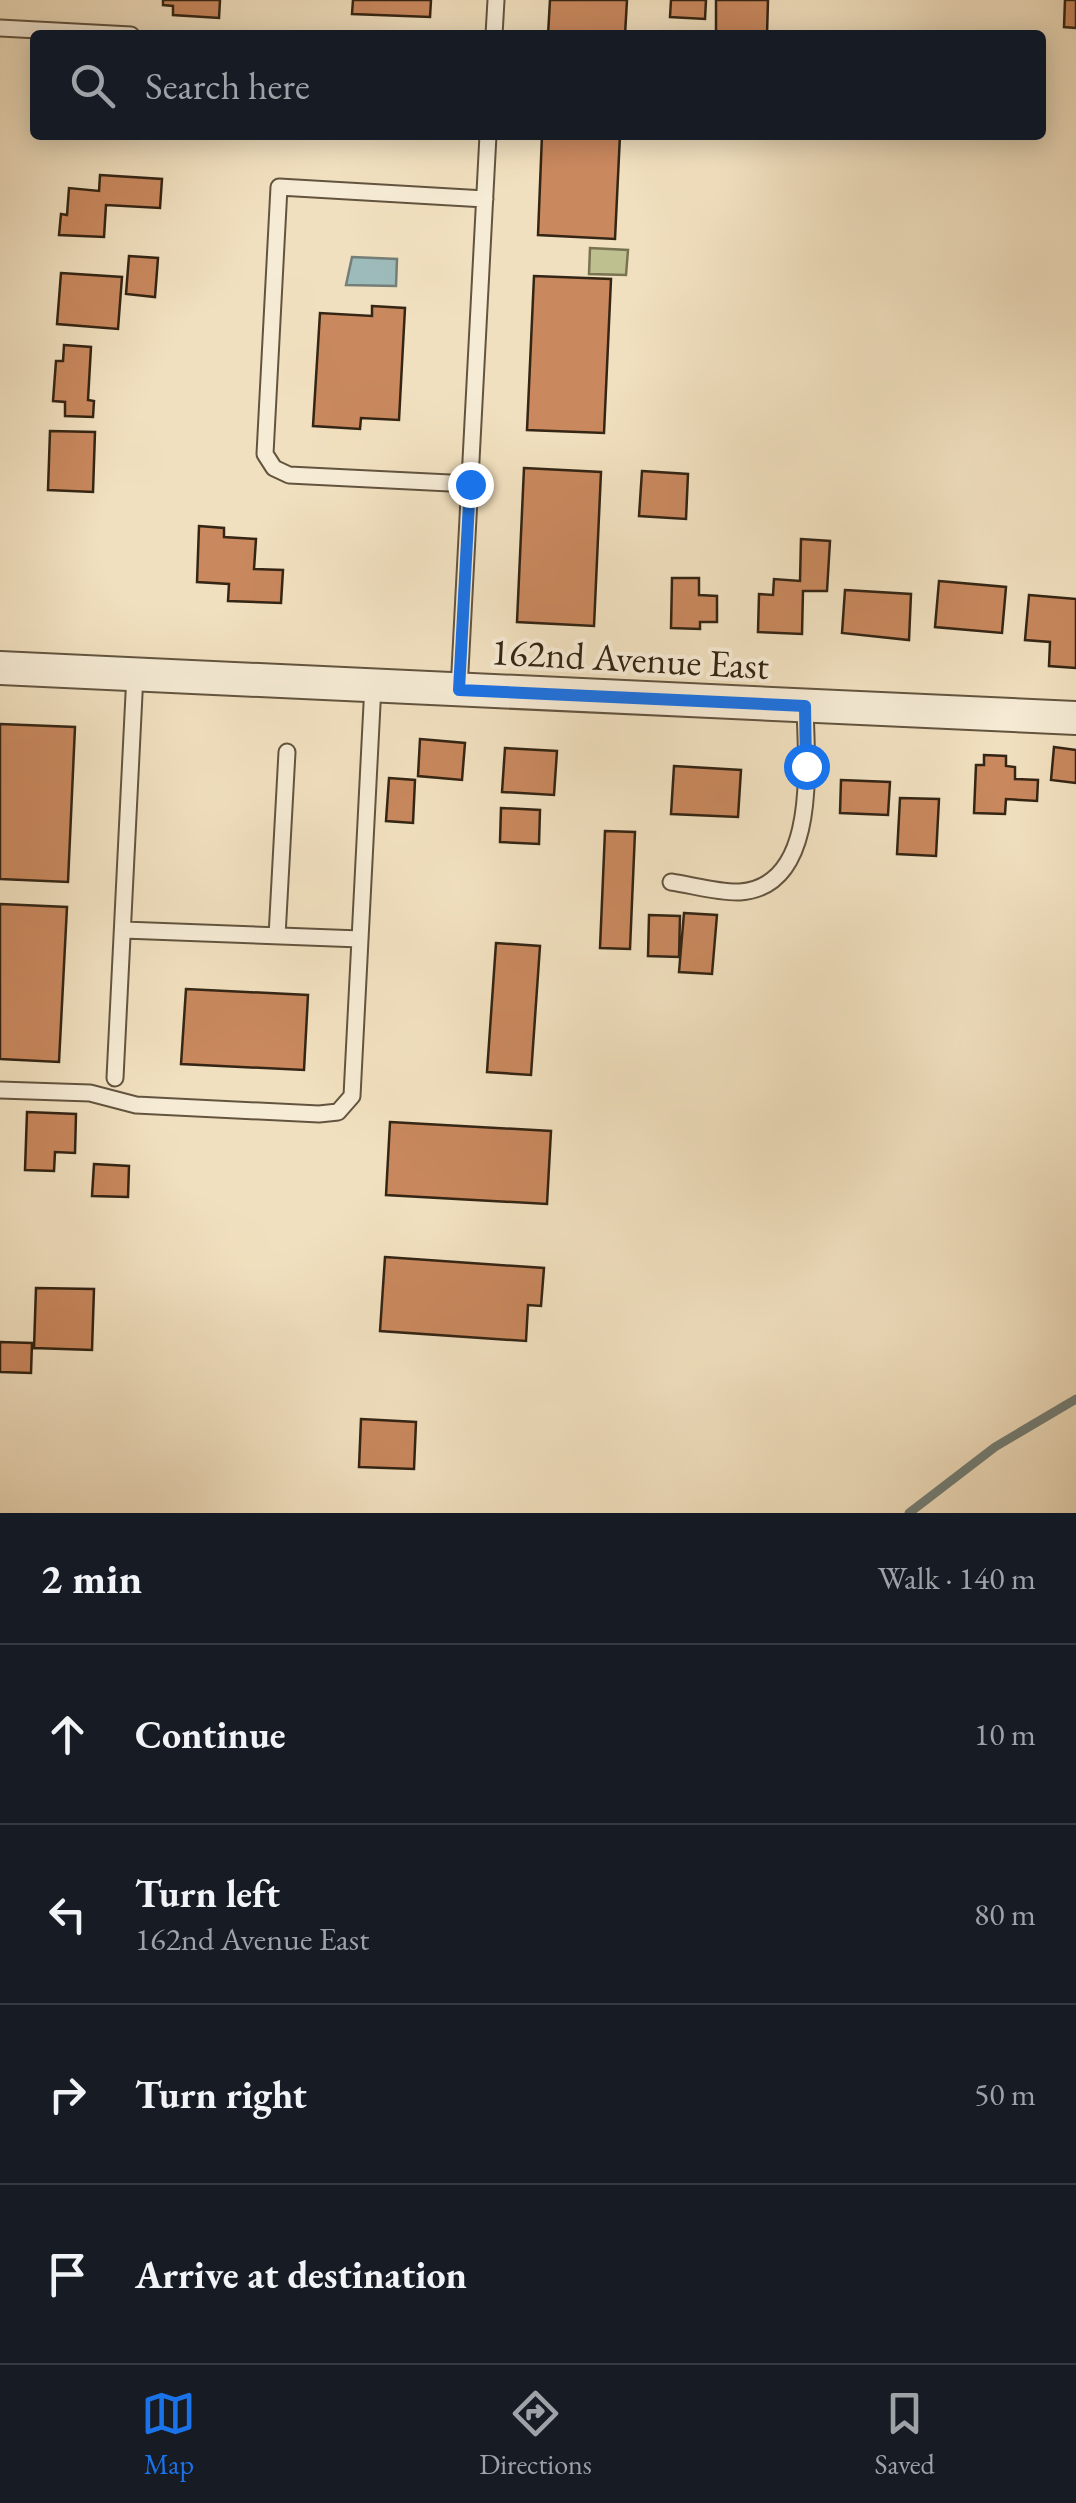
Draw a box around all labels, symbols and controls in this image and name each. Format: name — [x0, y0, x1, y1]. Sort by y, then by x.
search box — [30, 30, 1046, 140]
icon: search — [65, 58, 120, 113]
text: Search here — [145, 61, 310, 110]
route end — [448, 462, 494, 508]
street label: 162nd Avenue East — [490, 626, 770, 690]
route start — [784, 744, 830, 790]
text: 2 min — [40, 1551, 142, 1606]
text: Walk · 140 m — [878, 1557, 1036, 1599]
icon: ahead — [40, 1707, 95, 1762]
text: Continue — [135, 1710, 286, 1759]
text: 10 m — [974, 1713, 1036, 1755]
text: Turn left — [135, 1869, 280, 1918]
icon: left — [40, 1887, 95, 1942]
text: 80 m — [974, 1893, 1036, 1935]
text: 162nd Avenue East — [135, 1918, 369, 1960]
icon: right — [40, 2067, 95, 2122]
text: Turn right — [135, 2070, 307, 2119]
text: 50 m — [974, 2073, 1036, 2115]
icon: arrive — [40, 2247, 95, 2302]
text: Arrive at destination — [135, 2250, 467, 2299]
tab: Map — [141, 2386, 196, 2482]
tab: Directions — [479, 2386, 592, 2482]
tab: Saved — [875, 2386, 935, 2482]

